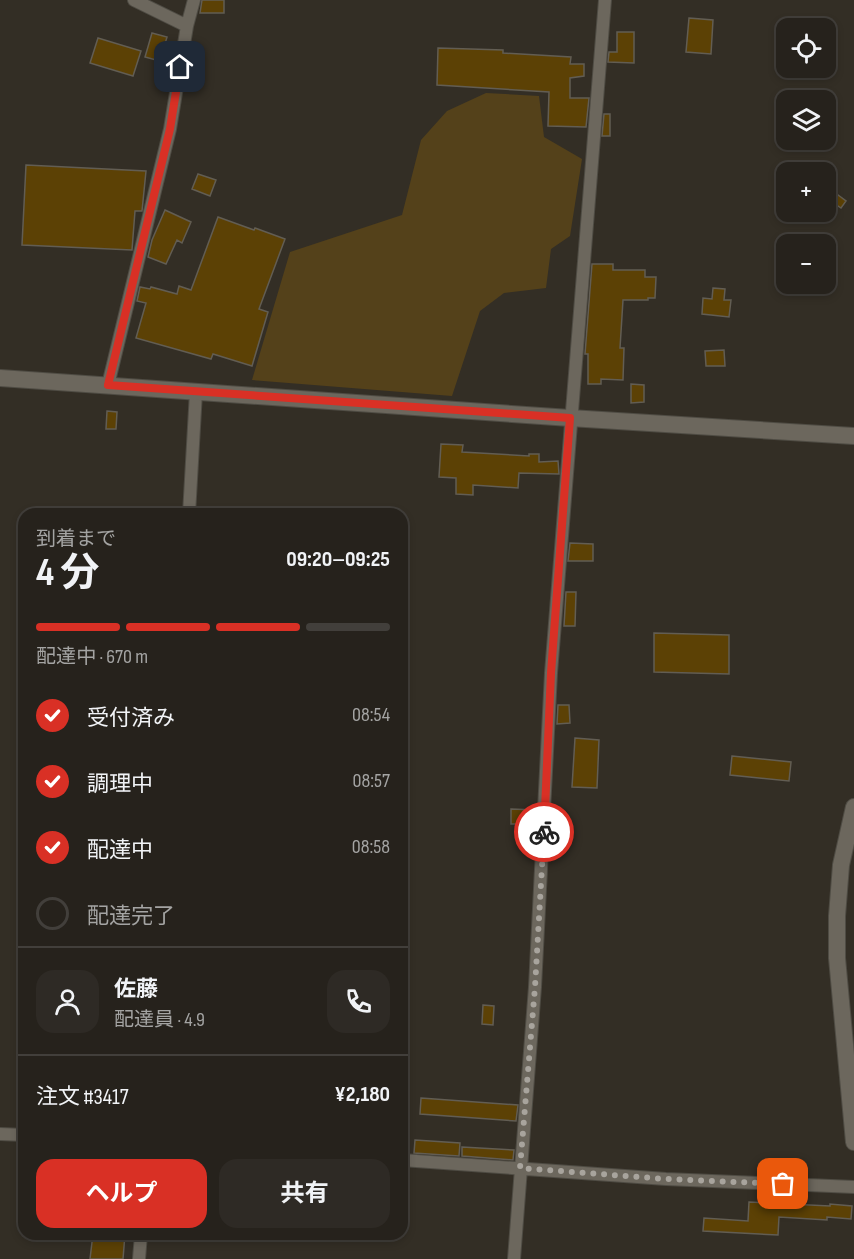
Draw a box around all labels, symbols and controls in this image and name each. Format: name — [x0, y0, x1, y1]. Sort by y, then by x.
map controls — [776, 18, 836, 294]
button: locate — [776, 18, 836, 78]
pin — [154, 41, 205, 92]
icon: home — [163, 50, 196, 83]
button: layers — [776, 90, 836, 150]
button: + — [776, 162, 836, 222]
button: − — [776, 234, 836, 294]
text: 到着まで — [36, 527, 116, 551]
text: 09:20–09:25 — [286, 546, 390, 573]
text: 4 分 — [36, 550, 99, 597]
text: 配達中 · 670 m — [36, 645, 148, 669]
icon: check — [36, 699, 69, 732]
text: 08:54 — [352, 703, 390, 727]
text: 受付済み — [87, 705, 175, 732]
icon: check — [36, 765, 69, 798]
text: 08:57 — [353, 769, 390, 793]
text: 調理中 — [87, 771, 153, 798]
courier — [514, 802, 574, 862]
icon: bike — [528, 816, 561, 849]
icon: check — [36, 831, 69, 864]
text: 08:58 — [352, 835, 390, 859]
text: 配達中 — [87, 837, 153, 864]
text: 配達完了 — [87, 903, 175, 930]
button: person — [36, 970, 99, 1033]
button: phone — [327, 970, 390, 1033]
text: 佐藤 — [114, 976, 158, 1003]
text: 配達員 · 4.9 — [114, 1008, 205, 1032]
text: ¥2,180 — [334, 1081, 390, 1108]
text: 注文 #3417 — [36, 1084, 129, 1111]
pin — [757, 1158, 808, 1209]
button: ヘルプ — [36, 1159, 207, 1228]
button: 共有 — [219, 1159, 390, 1228]
icon: bag — [766, 1167, 799, 1200]

